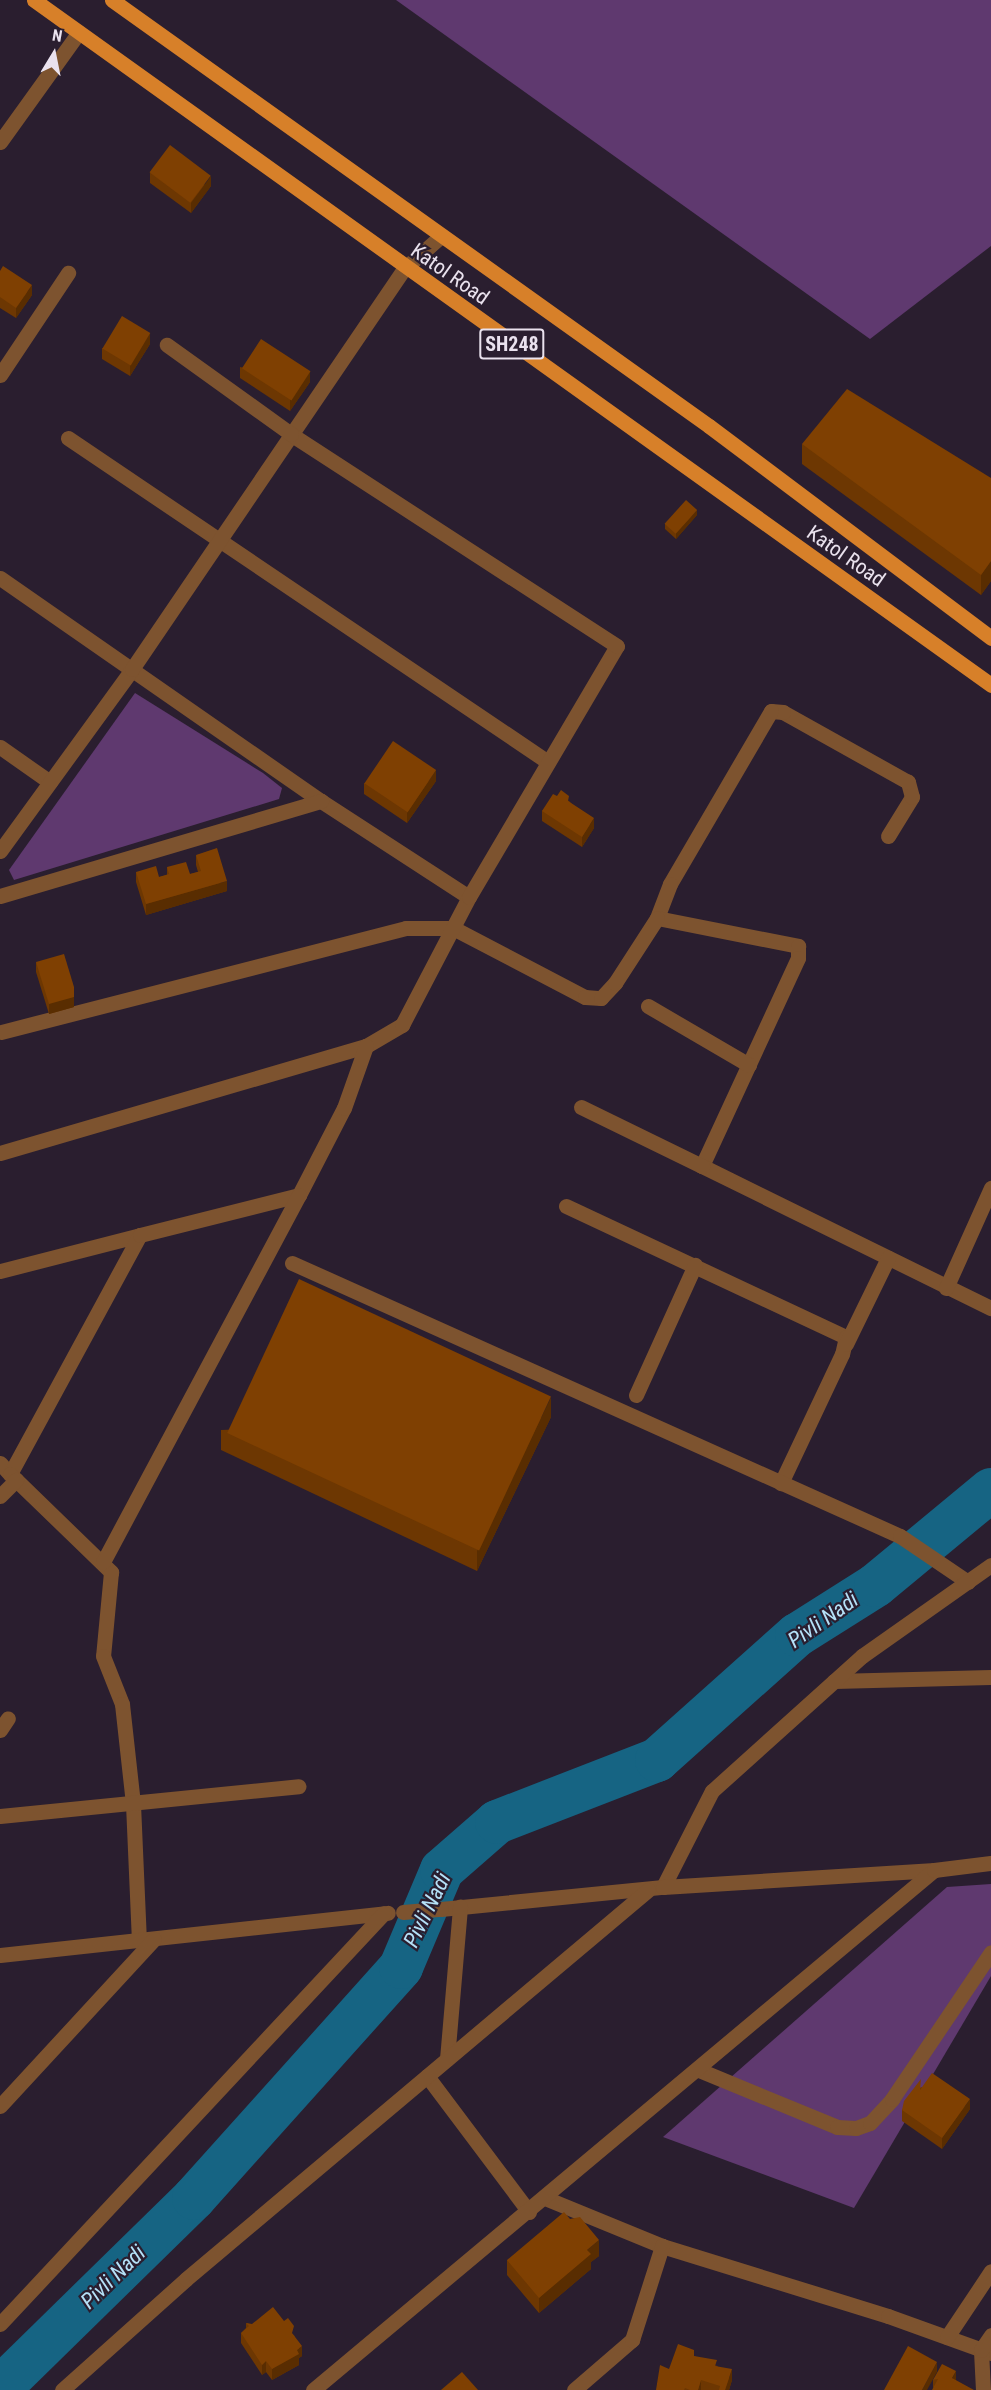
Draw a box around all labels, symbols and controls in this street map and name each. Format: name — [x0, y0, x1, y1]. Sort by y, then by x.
north arrow — [24, 24, 84, 84]
text: N — [51, 26, 64, 46]
street label: Katol Road — [406, 238, 494, 310]
road number: SH248 — [479, 327, 545, 361]
street label: Katol Road — [802, 520, 890, 592]
water label: Pivli Nadi — [783, 1586, 863, 1654]
water label: Pivli Nadi — [398, 1868, 456, 1952]
water label: Pivli Nadi — [75, 2240, 151, 2314]

